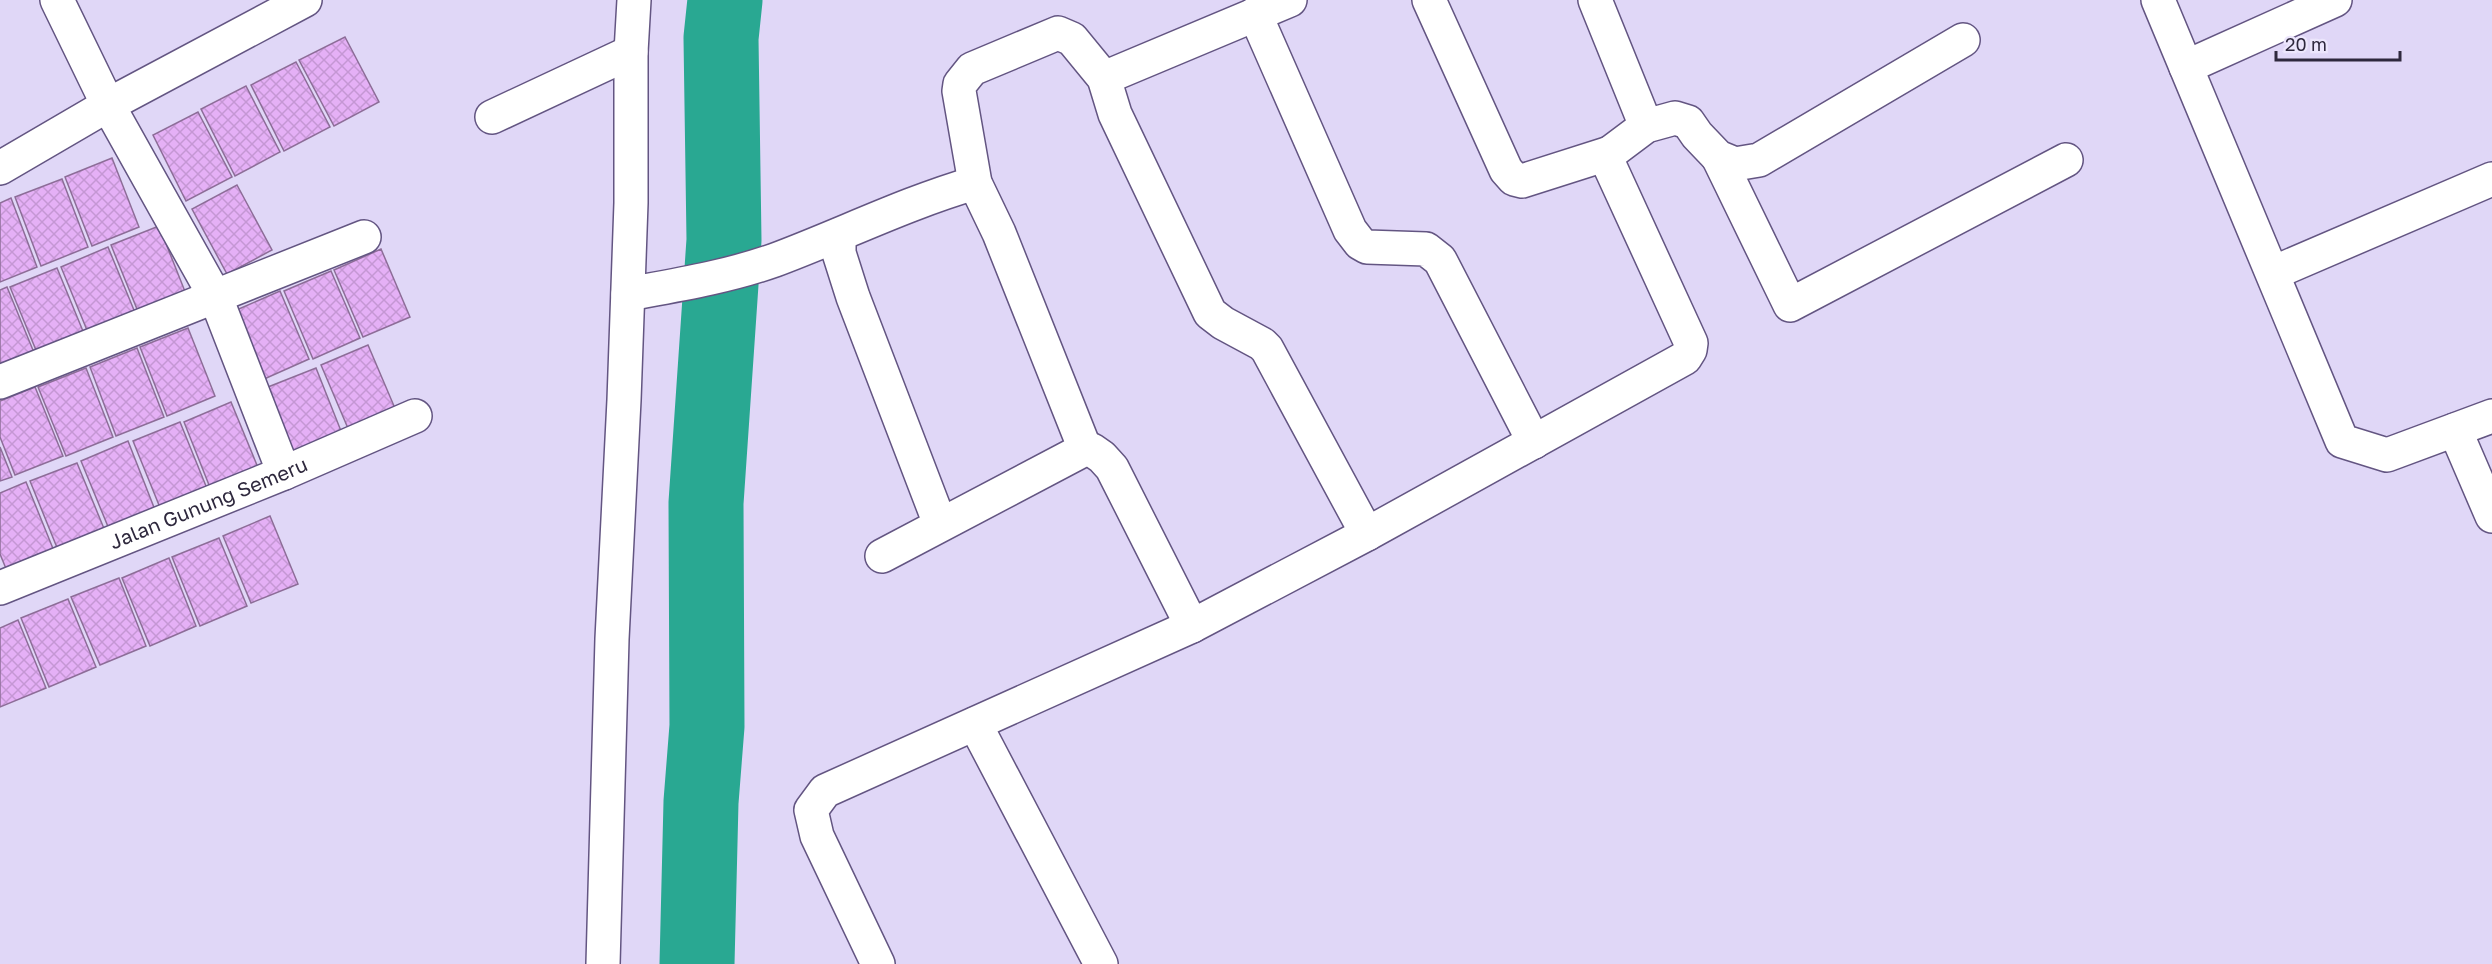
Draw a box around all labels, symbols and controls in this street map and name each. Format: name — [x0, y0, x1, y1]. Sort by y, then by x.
scale bar — [2276, 24, 2400, 62]
text: 20 m — [2285, 33, 2327, 55]
street label: Jalan Gunung Semeru — [106, 451, 311, 553]

